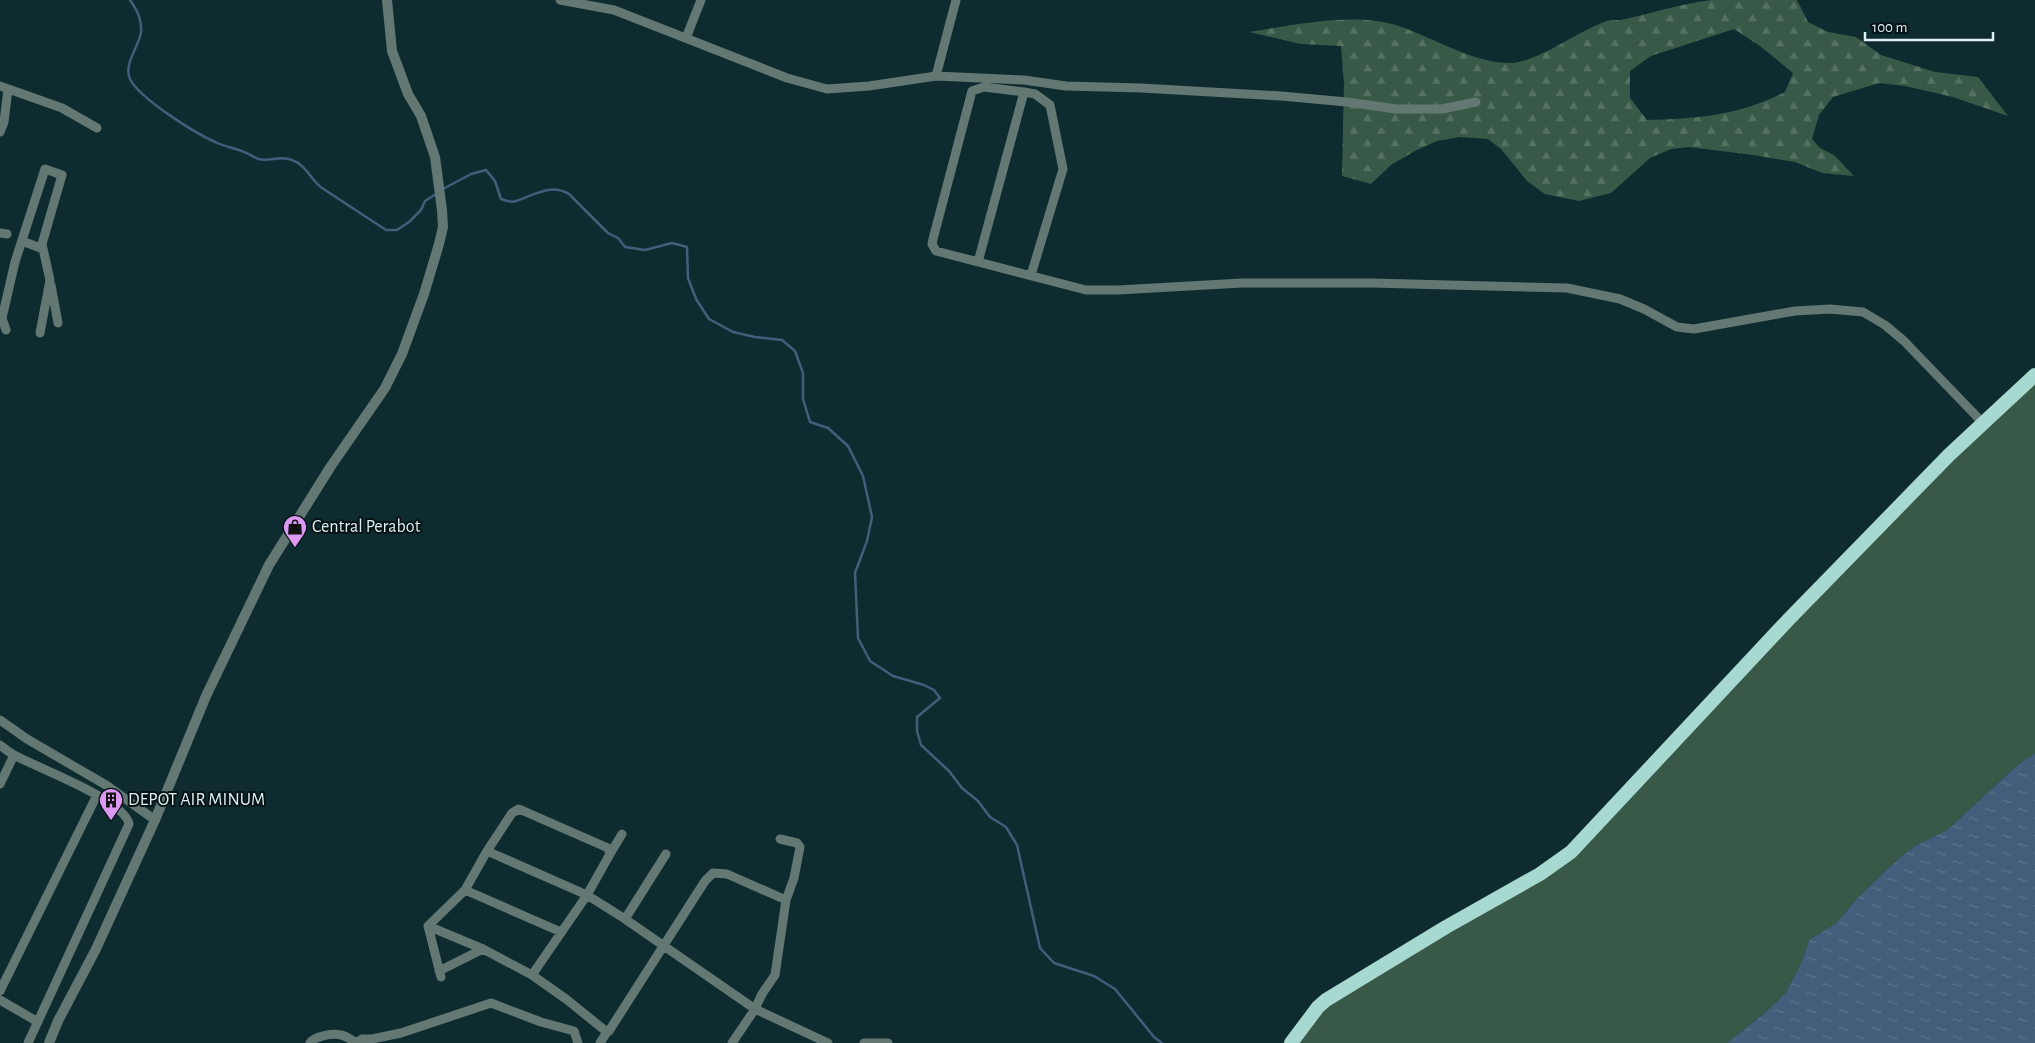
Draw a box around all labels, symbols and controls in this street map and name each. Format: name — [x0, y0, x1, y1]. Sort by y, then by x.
scale bar — [1865, 10, 1992, 42]
text: 100 m — [1872, 20, 1907, 35]
shop icon: Central Perabot — [282, 514, 308, 548]
place label: Central Perabot — [312, 518, 421, 536]
building icon: DEPOT AIR MINUM — [98, 787, 124, 821]
place label: DEPOT AIR MINUM — [128, 791, 265, 809]

